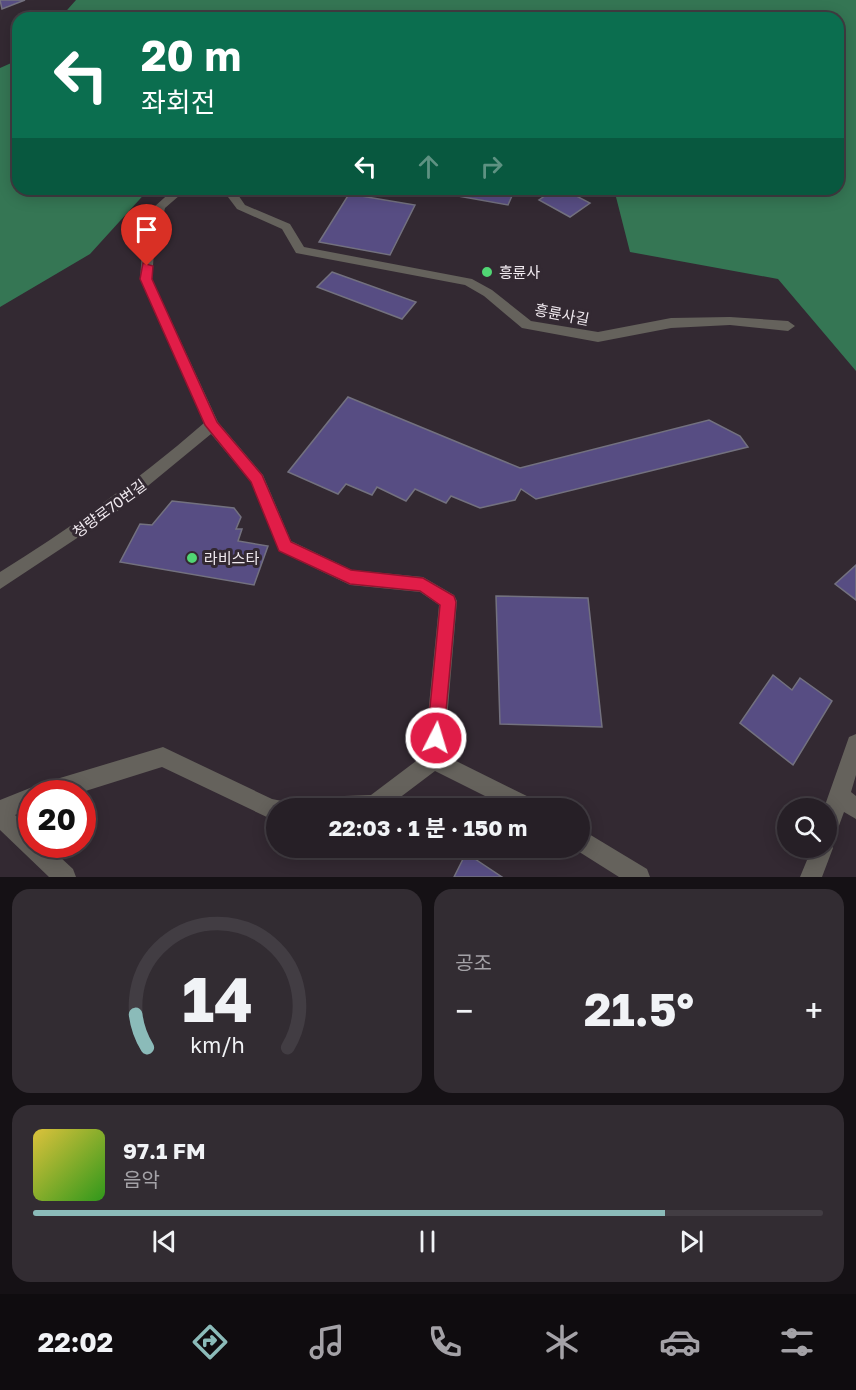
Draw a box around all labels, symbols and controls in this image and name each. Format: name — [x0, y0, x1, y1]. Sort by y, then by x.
text: 20 m — [141, 30, 241, 80]
icon: left — [42, 36, 120, 114]
text: 좌회전 — [141, 86, 216, 118]
icon: left — [349, 150, 382, 183]
icon: ahead — [412, 150, 445, 183]
icon: right — [475, 150, 508, 183]
pin — [121, 204, 172, 266]
icon: arrive — [130, 213, 163, 246]
place label: 흥륜사 — [499, 263, 541, 281]
marker: 흥륜사 — [480, 265, 494, 279]
street label: 흥륜사길 — [533, 300, 591, 328]
street label: 청량로70번길 — [69, 475, 149, 541]
place label: 라비스타 — [204, 549, 259, 567]
marker: 라비스타 — [185, 551, 199, 565]
position arrow — [404, 706, 468, 770]
speed limit sign: 20 — [18, 780, 96, 858]
map controls — [777, 798, 837, 858]
button: search — [777, 798, 837, 858]
text: 22:03 · 1 분 · 150 m — [329, 814, 527, 841]
text: 공조 — [455, 950, 492, 974]
text: 14 — [181, 961, 253, 1036]
text: 21.5° — [584, 982, 694, 1036]
text: − — [455, 991, 473, 1030]
text: + — [805, 991, 823, 1030]
text: km/h — [190, 1032, 244, 1058]
text: 97.1 FM — [123, 1137, 206, 1164]
text: 음악 — [123, 1167, 160, 1191]
icon: previous — [148, 1225, 181, 1258]
icon: pause — [411, 1225, 444, 1258]
icon: next — [675, 1225, 708, 1258]
icon: directions — [189, 1321, 231, 1363]
icon: music — [306, 1321, 348, 1363]
icon: phone — [424, 1321, 466, 1363]
icon: climate — [541, 1321, 583, 1363]
icon: car — [659, 1321, 701, 1363]
icon: filters — [776, 1321, 818, 1363]
text: 22:02 — [38, 1326, 113, 1358]

